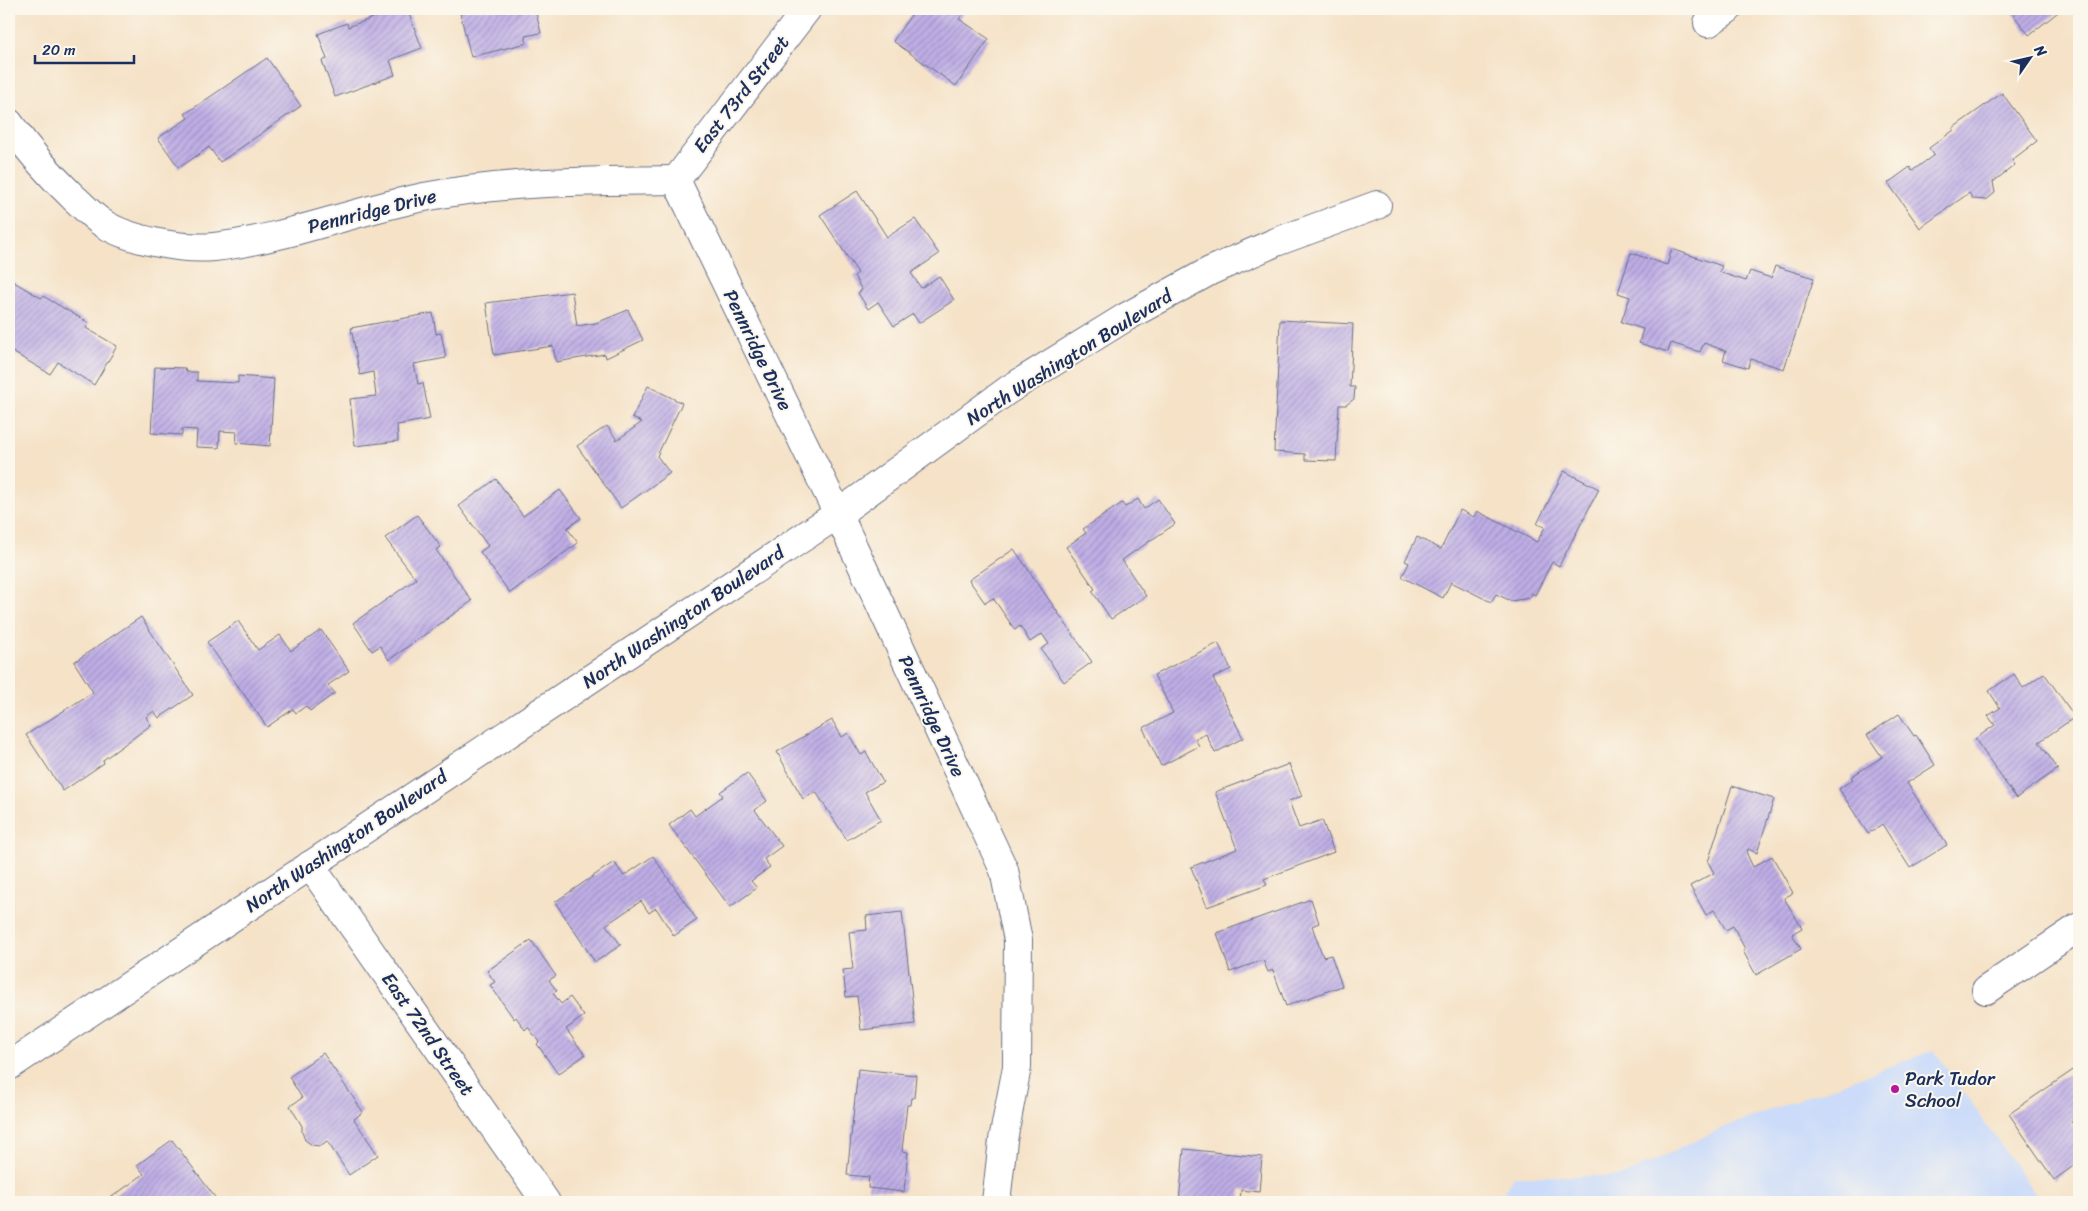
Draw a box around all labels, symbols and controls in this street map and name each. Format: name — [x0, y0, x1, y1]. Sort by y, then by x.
street label: East 73rd Street — [684, 28, 798, 160]
scale bar — [35, 32, 134, 64]
north arrow — [2006, 32, 2056, 82]
text: 20 m — [42, 37, 76, 63]
text: N — [2027, 39, 2054, 62]
street label: Pennridge Drive — [304, 179, 440, 243]
street label: North Washington Boulevard — [959, 279, 1181, 434]
street label: Pennridge Drive — [714, 284, 802, 417]
street label: North Washington Boulevard — [575, 536, 793, 697]
street label: Pennridge Drive — [889, 649, 975, 783]
street label: North Washington Boulevard — [238, 760, 456, 921]
street label: East 72nd Street — [373, 965, 483, 1103]
place label: Park Tudor School — [1905, 1062, 1996, 1117]
marker: Park Tudor School — [1889, 1083, 1901, 1095]

